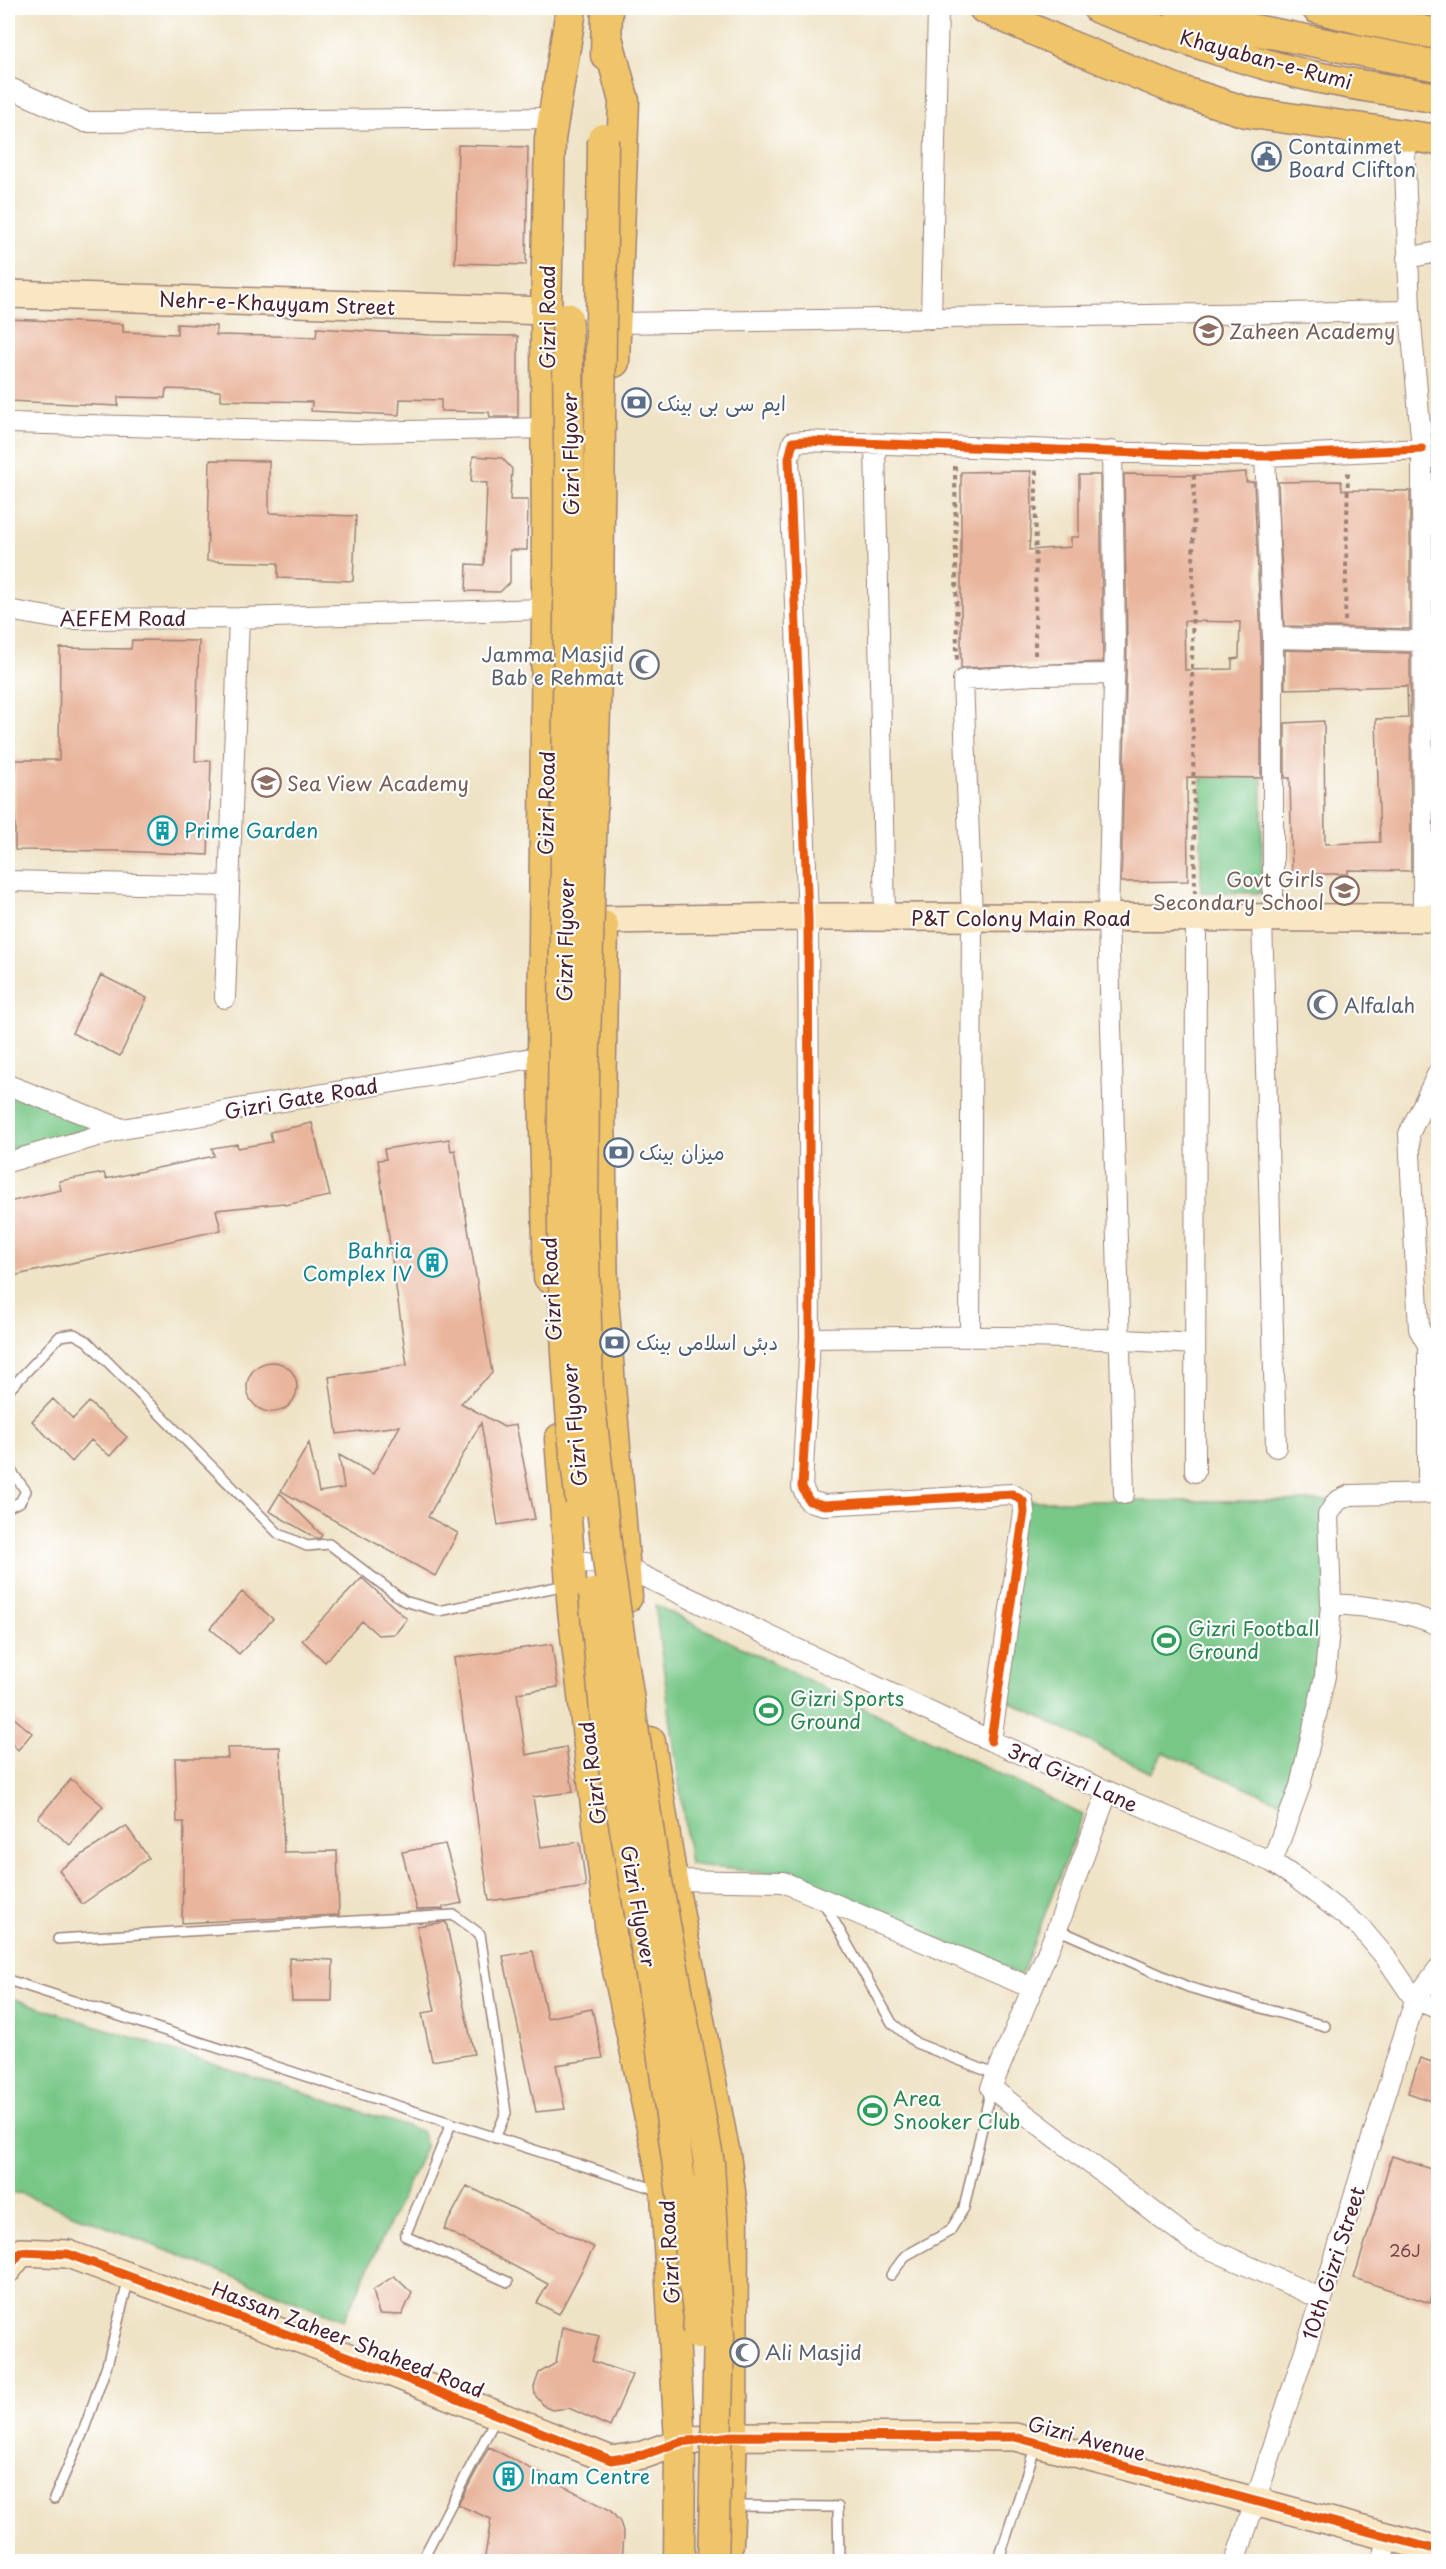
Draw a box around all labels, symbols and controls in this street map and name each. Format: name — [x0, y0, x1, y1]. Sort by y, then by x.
street label: Khayaban-e-Rumi — [1176, 22, 1356, 96]
place label: Containmet Board Clifton — [1288, 131, 1416, 184]
public building icon: Containmet Board Clifton — [1251, 141, 1283, 173]
street label: Gizri Road — [532, 265, 562, 369]
street label: Nehr-e-Khayyam Street — [158, 284, 396, 322]
school or university icon: Zaheen Academy — [1192, 315, 1224, 347]
place label: Zaheen Academy — [1229, 316, 1395, 346]
bank icon: ایم سی بی بینک — [620, 387, 652, 419]
place label: ایم سی بی بینک — [657, 388, 786, 420]
street label: Gizri Flyover — [554, 391, 586, 516]
street label: AEFEM Road — [60, 603, 186, 633]
place label: Jamma Masjid Bab e Rehmat — [482, 639, 624, 692]
mosque icon: Jamma Masjid Bab e Rehmat — [629, 649, 661, 681]
street label: Gizri Road — [530, 751, 562, 855]
school or university icon: Sea View Academy — [250, 767, 282, 799]
place label: Sea View Academy — [287, 768, 469, 798]
building icon: Prime Garden — [147, 814, 179, 846]
place label: Prime Garden — [184, 815, 318, 845]
place label: Govt Girls Secondary School — [1152, 864, 1324, 917]
school or university icon: Govt Girls Secondary School — [1329, 874, 1361, 906]
street label: Gizri Flyover — [549, 877, 581, 1002]
street label: P&T Colony Main Road — [911, 903, 1131, 933]
mosque icon: Alfalah — [1307, 989, 1339, 1021]
place label: Alfalah — [1344, 990, 1415, 1020]
street label: Gizri Gate Road — [222, 1070, 380, 1126]
bank icon: میزان بینک — [602, 1136, 634, 1168]
place label: میزان بینک — [639, 1137, 725, 1167]
place label: Bahria Complex IV — [303, 1235, 412, 1288]
street label: Gizri Road — [533, 1236, 569, 1342]
building icon: Bahria Complex IV — [417, 1246, 449, 1278]
bank icon: دبئی اسلامی بینک — [599, 1326, 631, 1358]
place label: دبئی اسلامی بینک — [636, 1327, 778, 1357]
street label: Gizri Flyover — [554, 1361, 594, 1488]
place label: Gizri Football Ground — [1188, 1613, 1319, 1666]
sports icon: Gizri Football Ground — [1151, 1624, 1183, 1656]
place label: Gizri Sports Ground — [790, 1683, 904, 1736]
sports icon: Gizri Sports Ground — [753, 1694, 785, 1726]
street label: Gizri Road — [571, 1720, 613, 1826]
street label: 3rd Gizri Lane — [1003, 1735, 1143, 1819]
street label: Gizri Flyover — [614, 1843, 665, 1970]
place label: Area Snooker Club — [893, 2083, 1020, 2136]
sports icon: Area Snooker Club — [856, 2094, 888, 2126]
street label: 10th Gizri Street — [1294, 2182, 1372, 2344]
street label: Gizri Road — [651, 2199, 687, 2305]
house number: 26J — [1389, 2238, 1421, 2262]
street label: Hassan Zaheer Shaheed Road — [207, 2273, 489, 2405]
mosque icon: Ali Masjid — [728, 2336, 760, 2368]
place label: Ali Masjid — [765, 2337, 862, 2367]
street label: Gizri Avenue — [1025, 2408, 1149, 2468]
building icon: Inam Centre — [493, 2460, 525, 2492]
place label: Inam Centre — [530, 2461, 650, 2491]

